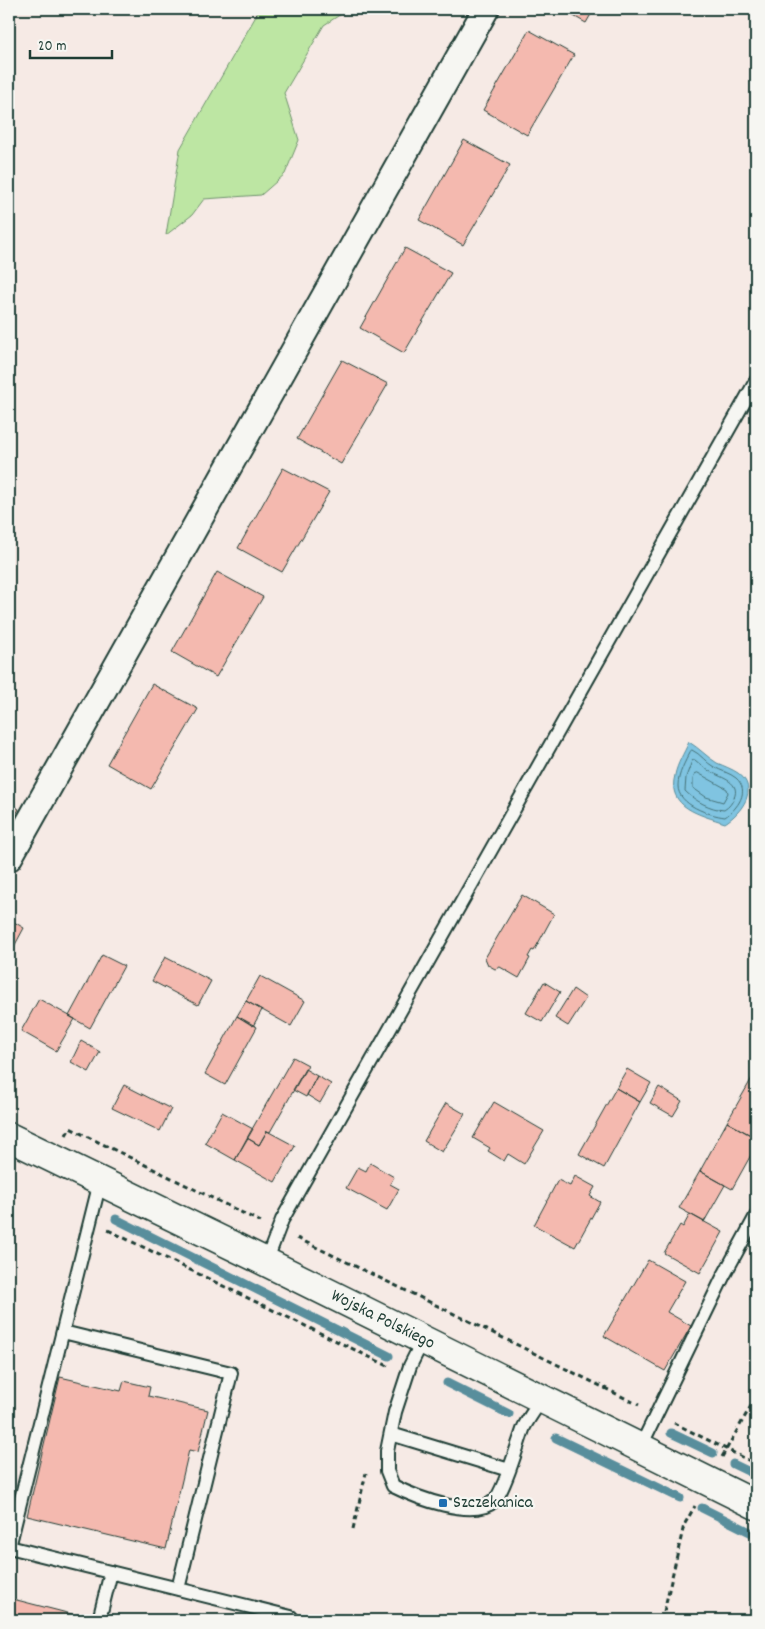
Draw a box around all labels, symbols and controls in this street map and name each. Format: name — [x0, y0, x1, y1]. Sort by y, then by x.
scale bar — [30, 28, 112, 60]
text: 20 m — [38, 36, 66, 58]
street label: Wojska Polskiego — [326, 1284, 439, 1356]
place label: Szczekanica — [453, 1491, 533, 1516]
marker: Szczekanica — [437, 1497, 449, 1509]

